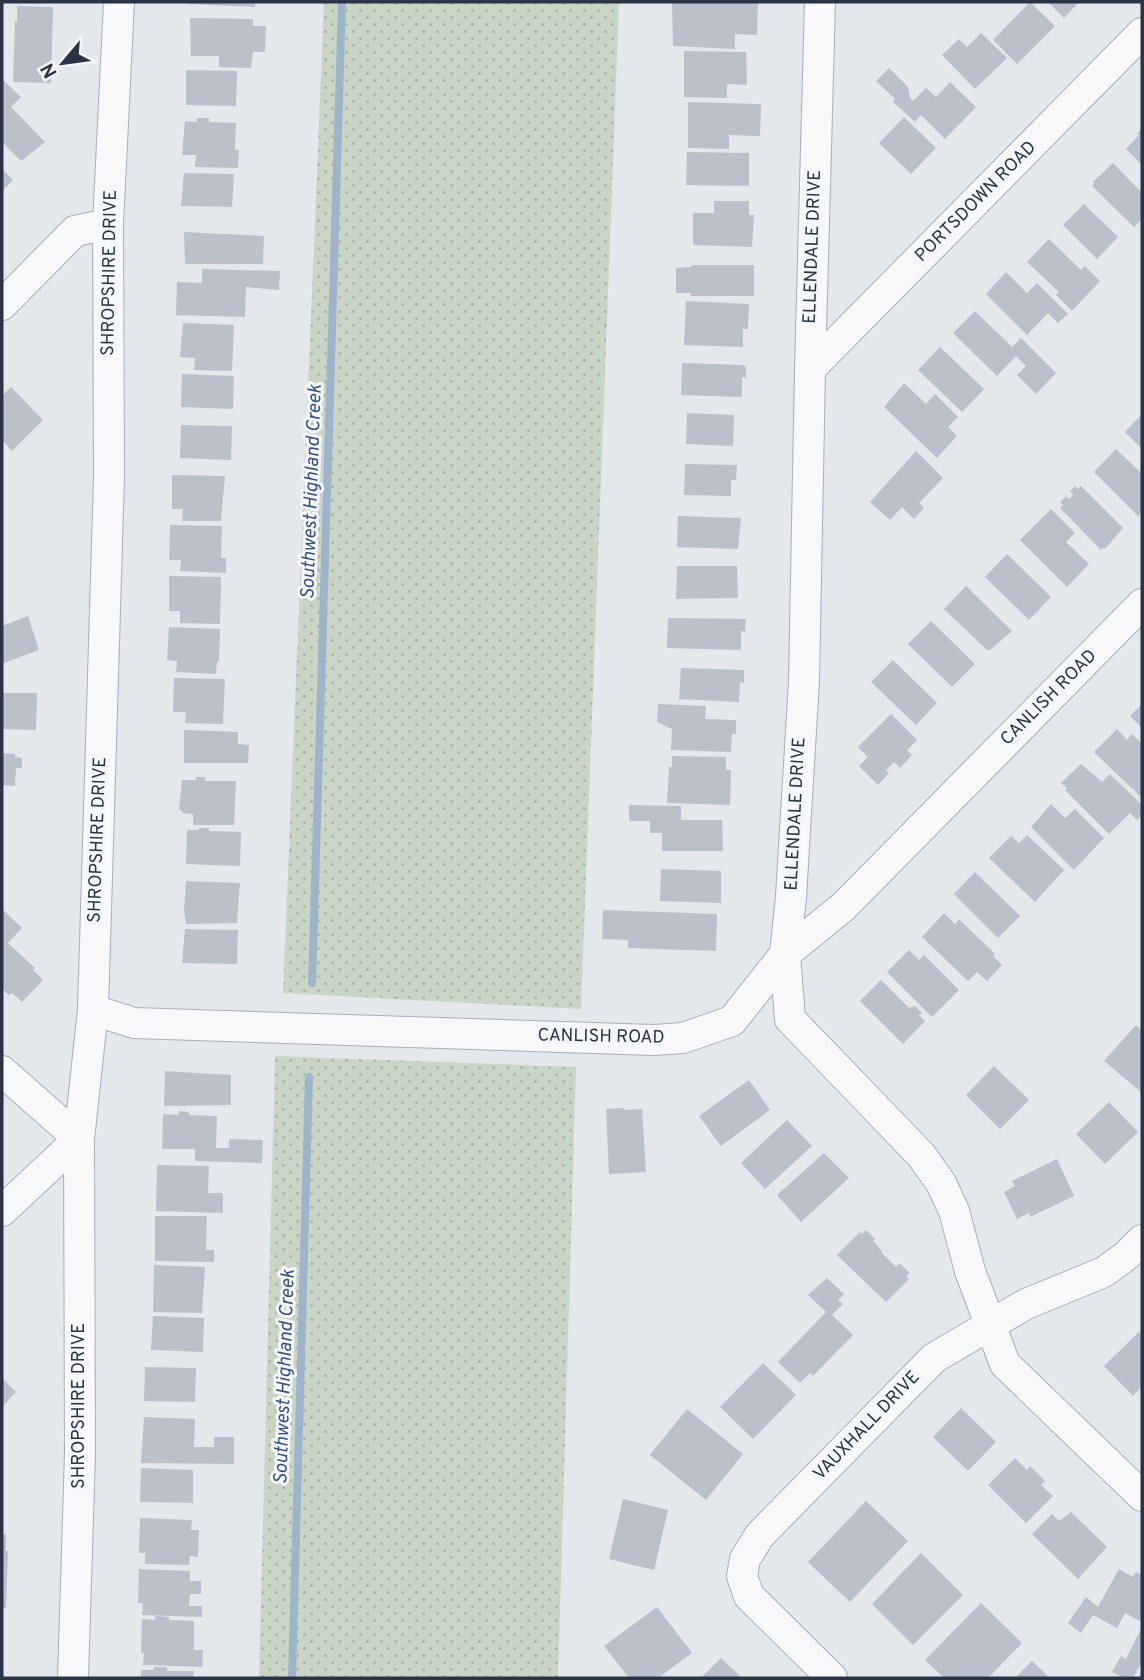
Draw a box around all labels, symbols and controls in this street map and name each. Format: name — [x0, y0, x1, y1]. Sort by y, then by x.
north arrow — [28, 28, 98, 98]
text: N — [36, 58, 64, 82]
street label: PORTSDOWN ROAD — [910, 136, 1042, 268]
street label: ELLENDALE DRIVE — [799, 170, 827, 324]
street label: SHROPSHIRE DRIVE — [97, 190, 123, 356]
water label: Southwest Highland Creek — [296, 384, 328, 600]
street label: CANLISH ROAD — [996, 645, 1102, 751]
street label: ELLENDALE DRIVE — [780, 737, 812, 891]
street label: SHROPSHIRE DRIVE — [84, 757, 112, 923]
street label: CANLISH ROAD — [537, 1024, 665, 1050]
water label: Southwest Highland Creek — [269, 1269, 301, 1485]
street label: SHROPSHIRE DRIVE — [68, 1323, 91, 1489]
street label: VAUXHALL DRIVE — [809, 1366, 925, 1486]

